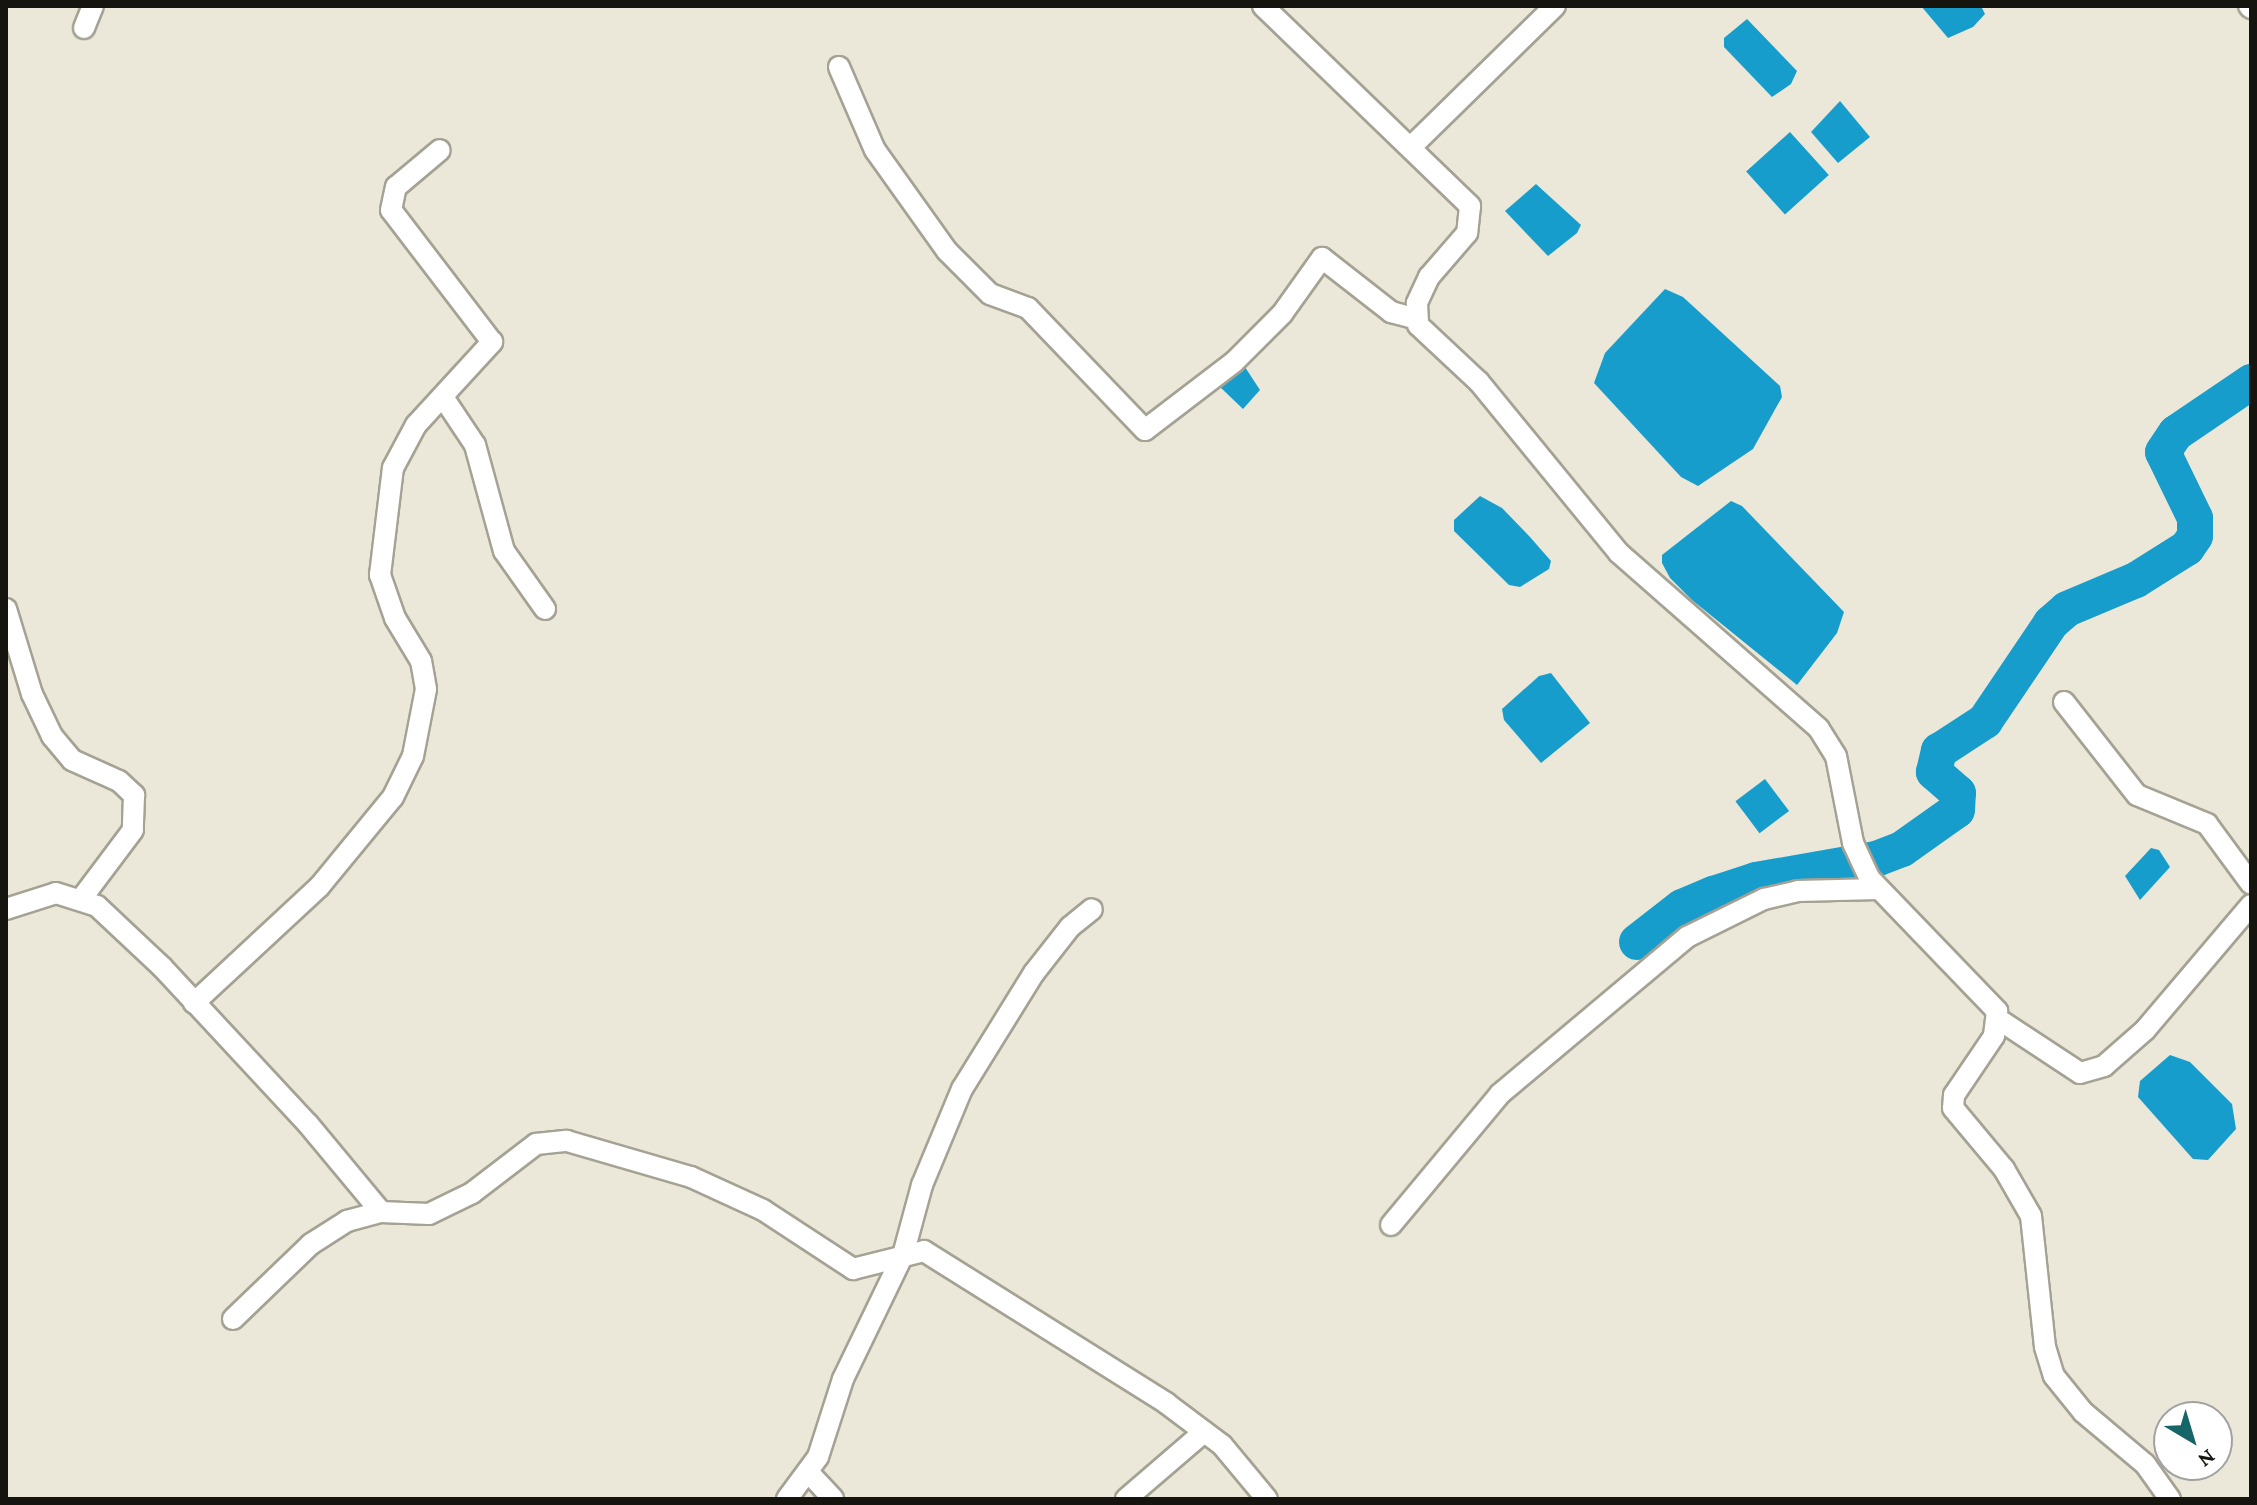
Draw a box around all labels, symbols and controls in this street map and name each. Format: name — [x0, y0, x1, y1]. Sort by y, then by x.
north arrow — [2153, 1401, 2233, 1481]
text: N — [2193, 1444, 2220, 1473]

